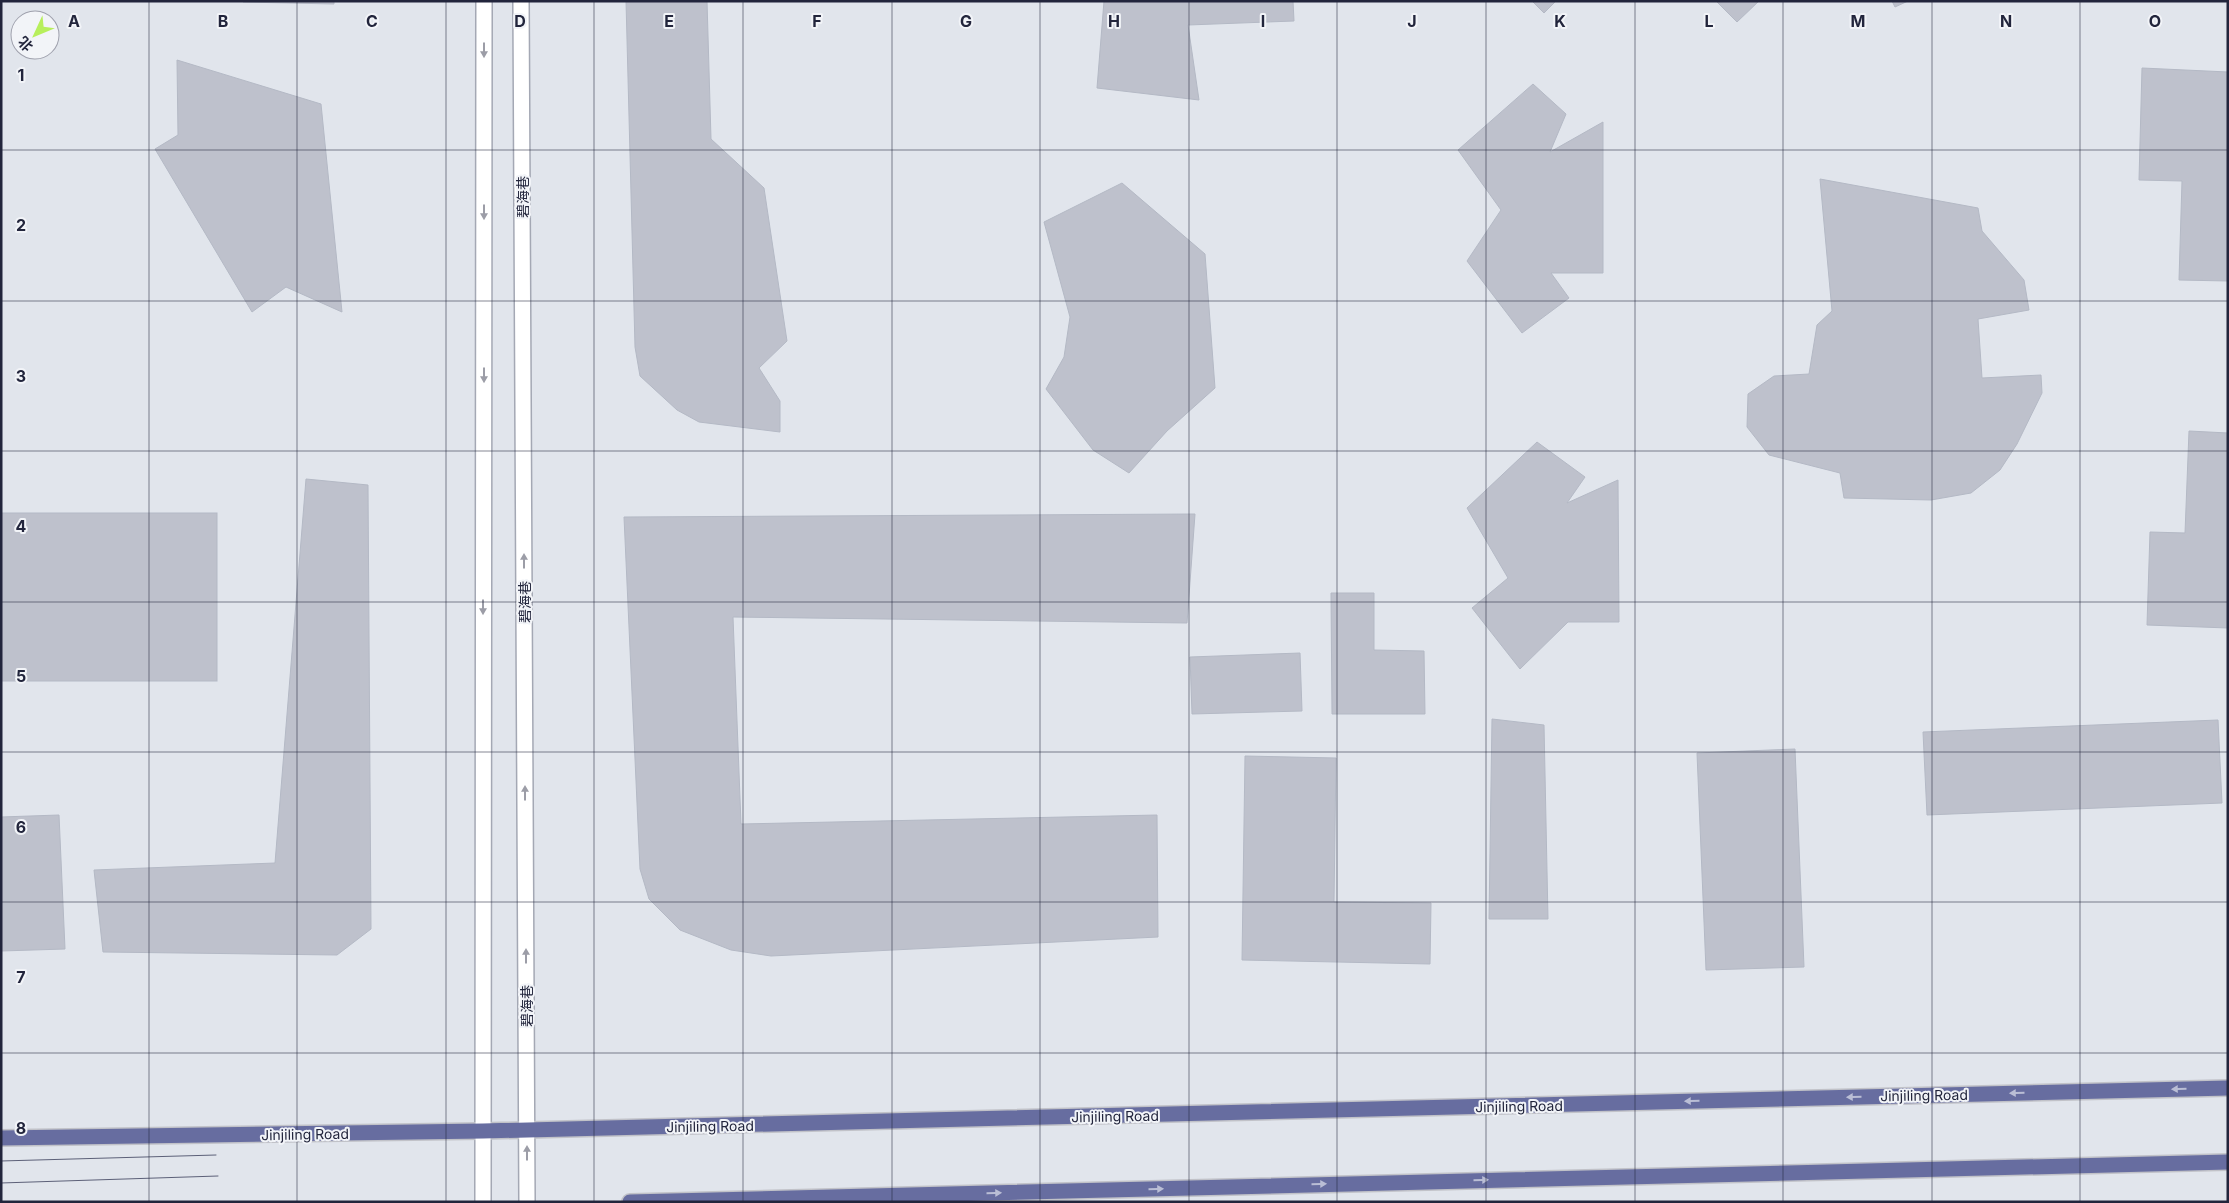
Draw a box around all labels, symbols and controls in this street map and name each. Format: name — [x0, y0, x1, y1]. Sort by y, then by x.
north arrow — [10, 10, 60, 60]
text: A — [68, 11, 80, 31]
text: B — [218, 11, 228, 31]
text: C — [366, 11, 378, 31]
text: D — [514, 11, 526, 31]
text: E — [664, 11, 674, 31]
text: F — [812, 11, 822, 31]
text: G — [960, 11, 972, 31]
text: H — [1108, 11, 1120, 31]
text: I — [1261, 11, 1265, 31]
text: J — [1407, 11, 1417, 31]
text: K — [1554, 11, 1566, 31]
text: L — [1704, 11, 1714, 31]
text: M — [1851, 11, 1865, 31]
text: N — [2000, 11, 2012, 31]
text: O — [2149, 11, 2161, 31]
text: 北 — [14, 33, 36, 55]
one-way arrow — [480, 42, 488, 58]
text: 1 — [18, 65, 24, 85]
street label: 碧海巷 — [514, 176, 531, 218]
one-way arrow — [480, 205, 488, 221]
text: 2 — [16, 215, 26, 235]
text: 3 — [16, 366, 26, 386]
one-way arrow — [480, 367, 488, 383]
text: 4 — [16, 516, 27, 536]
one-way arrow — [520, 552, 528, 568]
street label: 碧海巷 — [516, 581, 533, 623]
one-way arrow — [479, 600, 487, 616]
text: 5 — [16, 666, 26, 686]
one-way arrow — [521, 785, 529, 801]
text: 6 — [16, 817, 26, 837]
one-way arrow — [522, 947, 530, 963]
text: 7 — [16, 967, 26, 987]
street label: 碧海巷 — [518, 985, 535, 1027]
one-way arrow — [2171, 1085, 2187, 1093]
street label: Jinjiling Road — [1880, 1086, 1968, 1104]
one-way arrow — [2008, 1089, 2024, 1097]
one-way arrow — [1846, 1093, 1862, 1101]
street label: Jinjiling Road — [1475, 1097, 1563, 1115]
one-way arrow — [1683, 1097, 1699, 1105]
street label: Jinjiling Road — [1071, 1107, 1159, 1125]
street label: Jinjiling Road — [666, 1117, 754, 1135]
text: 8 — [16, 1118, 26, 1138]
street label: Jinjiling Road — [261, 1125, 349, 1143]
one-way arrow — [523, 1145, 531, 1161]
one-way arrow — [1473, 1176, 1489, 1184]
one-way arrow — [1311, 1180, 1327, 1188]
one-way arrow — [1148, 1184, 1164, 1192]
one-way arrow — [986, 1188, 1002, 1196]

